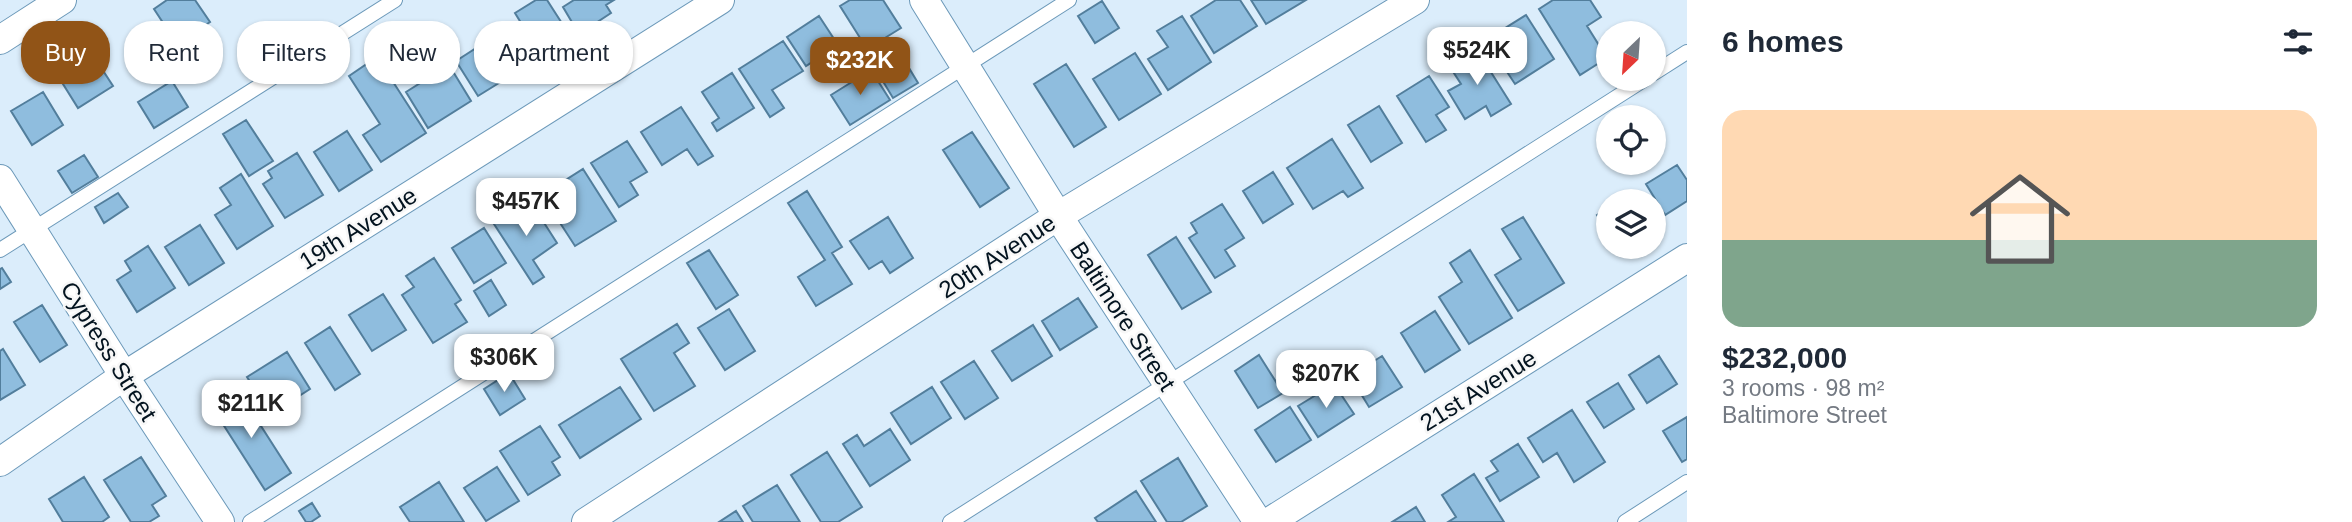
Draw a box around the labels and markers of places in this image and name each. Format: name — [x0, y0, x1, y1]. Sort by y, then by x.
pin: $524K — [1428, 28, 1526, 87]
pin: $232K — [811, 38, 909, 97]
pin: $457K — [477, 178, 575, 238]
pin: $306K — [455, 334, 553, 394]
pin: $207K — [1277, 350, 1375, 410]
pin: $211K — [202, 380, 300, 440]

